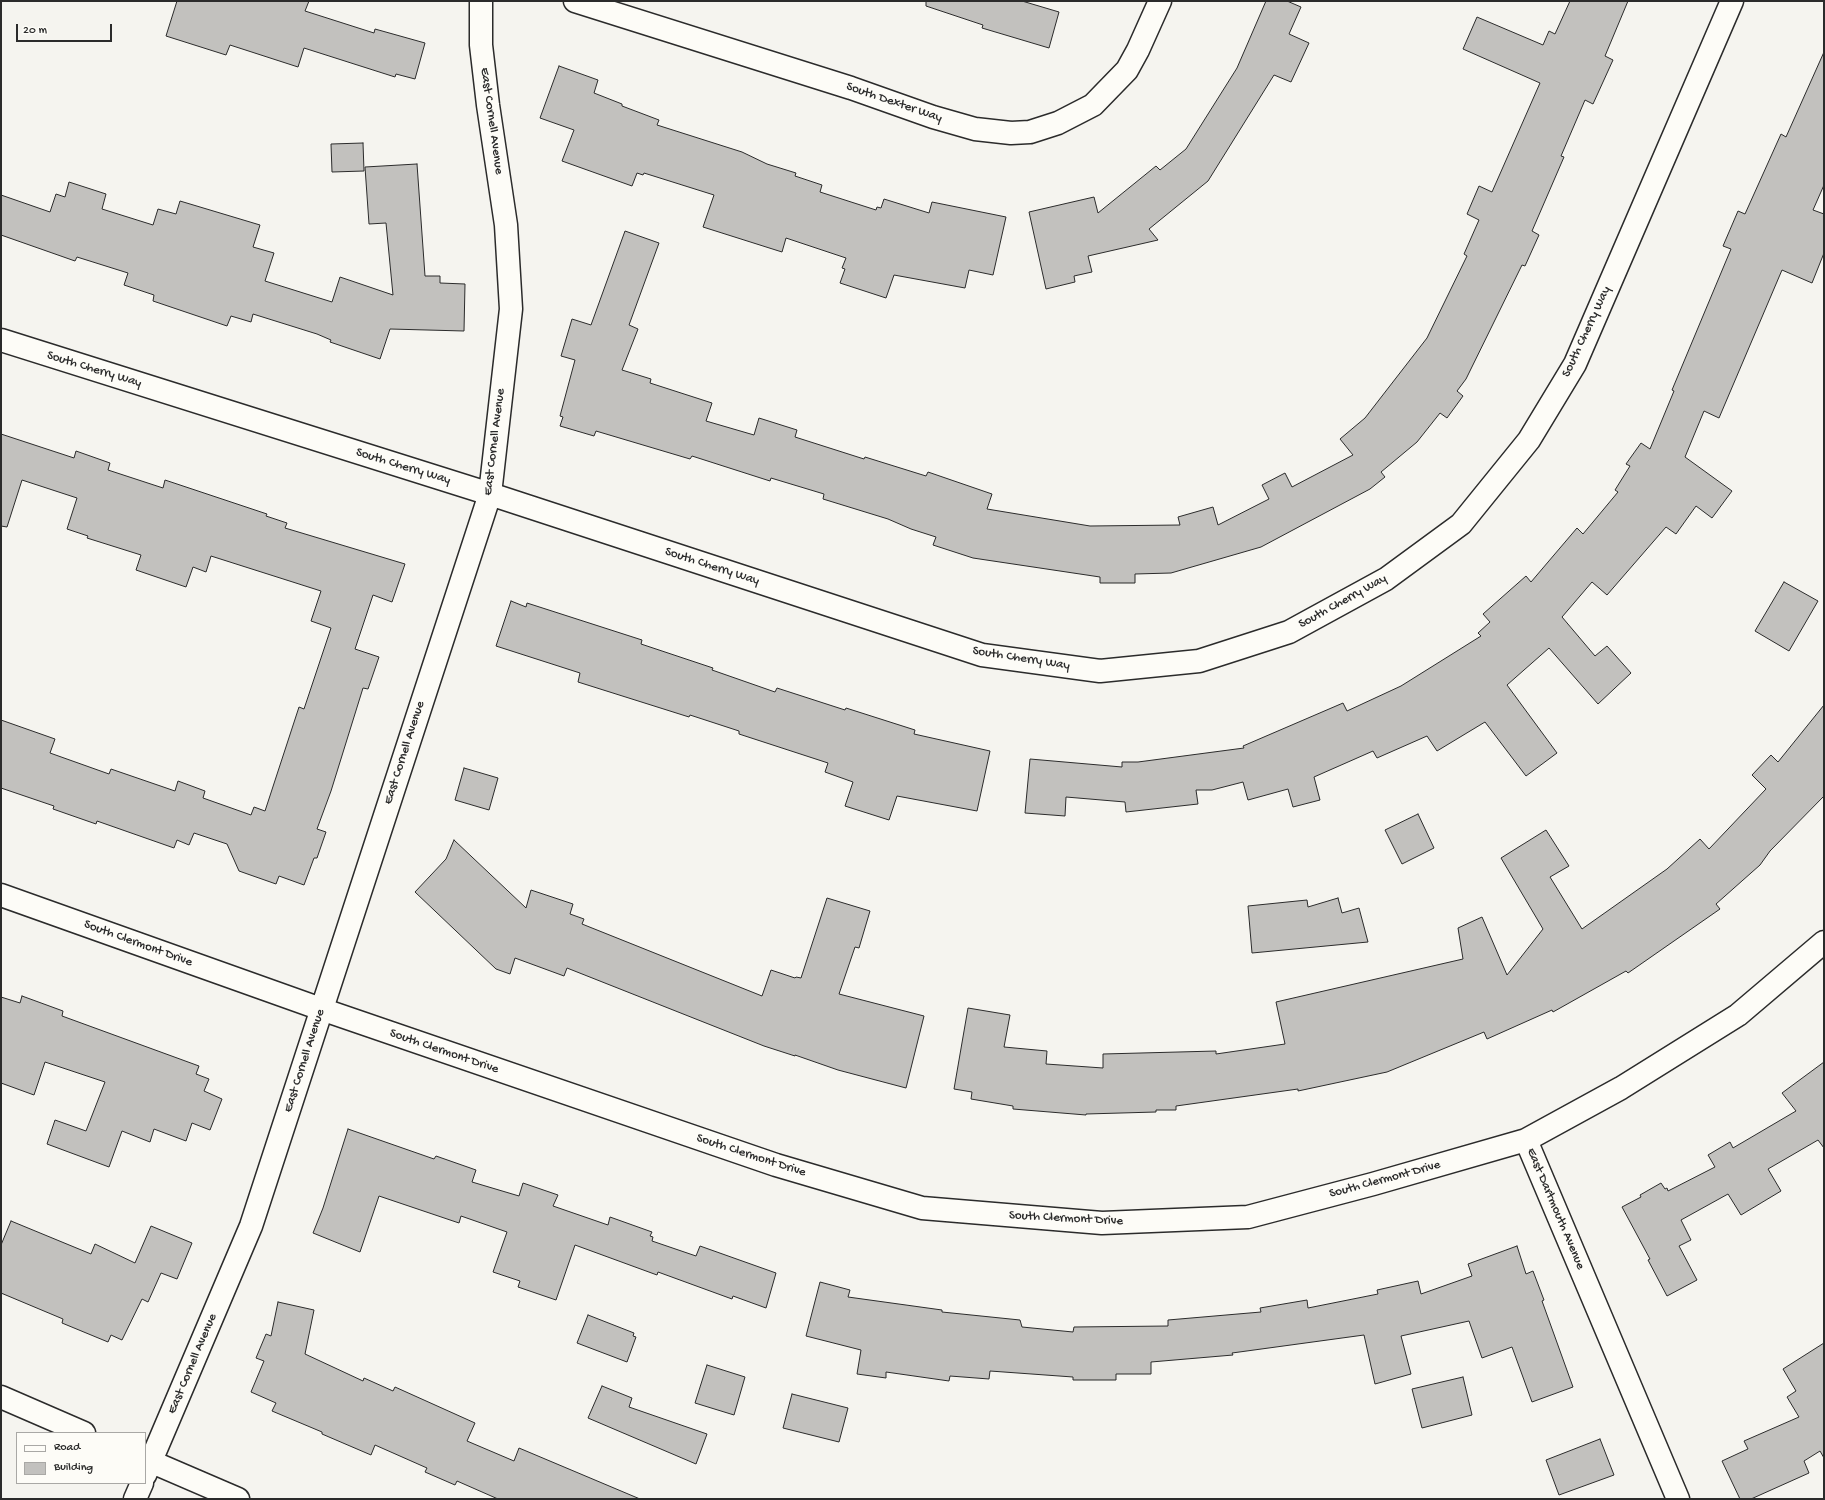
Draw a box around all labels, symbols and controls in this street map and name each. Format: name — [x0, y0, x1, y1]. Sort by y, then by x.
scale bar — [18, 16, 114, 42]
text: 20 m — [23, 24, 47, 38]
street label: East Cornell Avenue — [476, 67, 506, 175]
street label: South Dexter Way — [844, 79, 944, 127]
street label: South Cherry Way — [1559, 284, 1615, 380]
street label: South Cherry Way — [45, 348, 143, 392]
street label: East Cornell Avenue — [481, 388, 509, 496]
street label: South Cherry Way — [354, 445, 452, 489]
street label: South Cherry Way — [663, 544, 761, 590]
street label: South Cherry Way — [1296, 571, 1390, 633]
street label: South Cherry Way — [971, 644, 1071, 674]
street label: East Cornell Avenue — [381, 699, 429, 807]
street label: South Clermont Drive — [82, 917, 194, 971]
street label: East Cornell Avenue — [281, 1007, 329, 1115]
street label: South Clermont Drive — [387, 1026, 501, 1078]
street label: South Clermont Drive — [694, 1131, 808, 1181]
street label: East Dartmouth Avenue — [1522, 1146, 1588, 1272]
street label: South Clermont Drive — [1328, 1158, 1442, 1202]
street label: South Clermont Drive — [1008, 1208, 1124, 1230]
street label: East Cornell Avenue — [165, 1311, 221, 1417]
legend — [16, 1432, 146, 1484]
text: Road — [54, 1441, 80, 1455]
text: Building — [54, 1461, 93, 1475]

